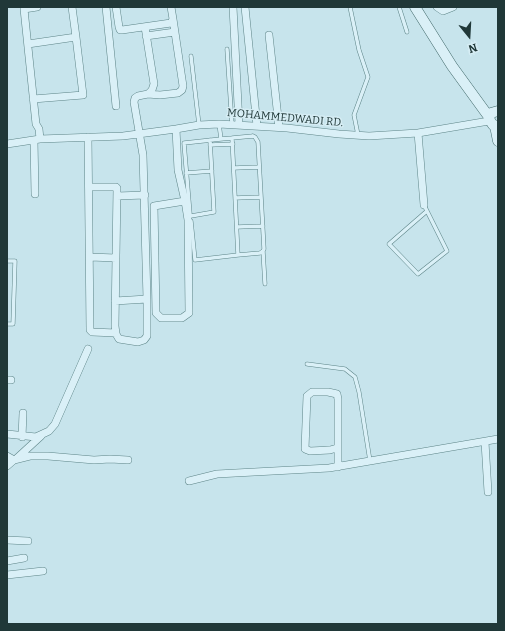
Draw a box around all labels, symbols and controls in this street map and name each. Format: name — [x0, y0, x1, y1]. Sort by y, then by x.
north arrow — [449, 16, 489, 56]
text: N — [467, 40, 479, 55]
street label: MOHAMMEDWADI RD. — [226, 106, 344, 130]

